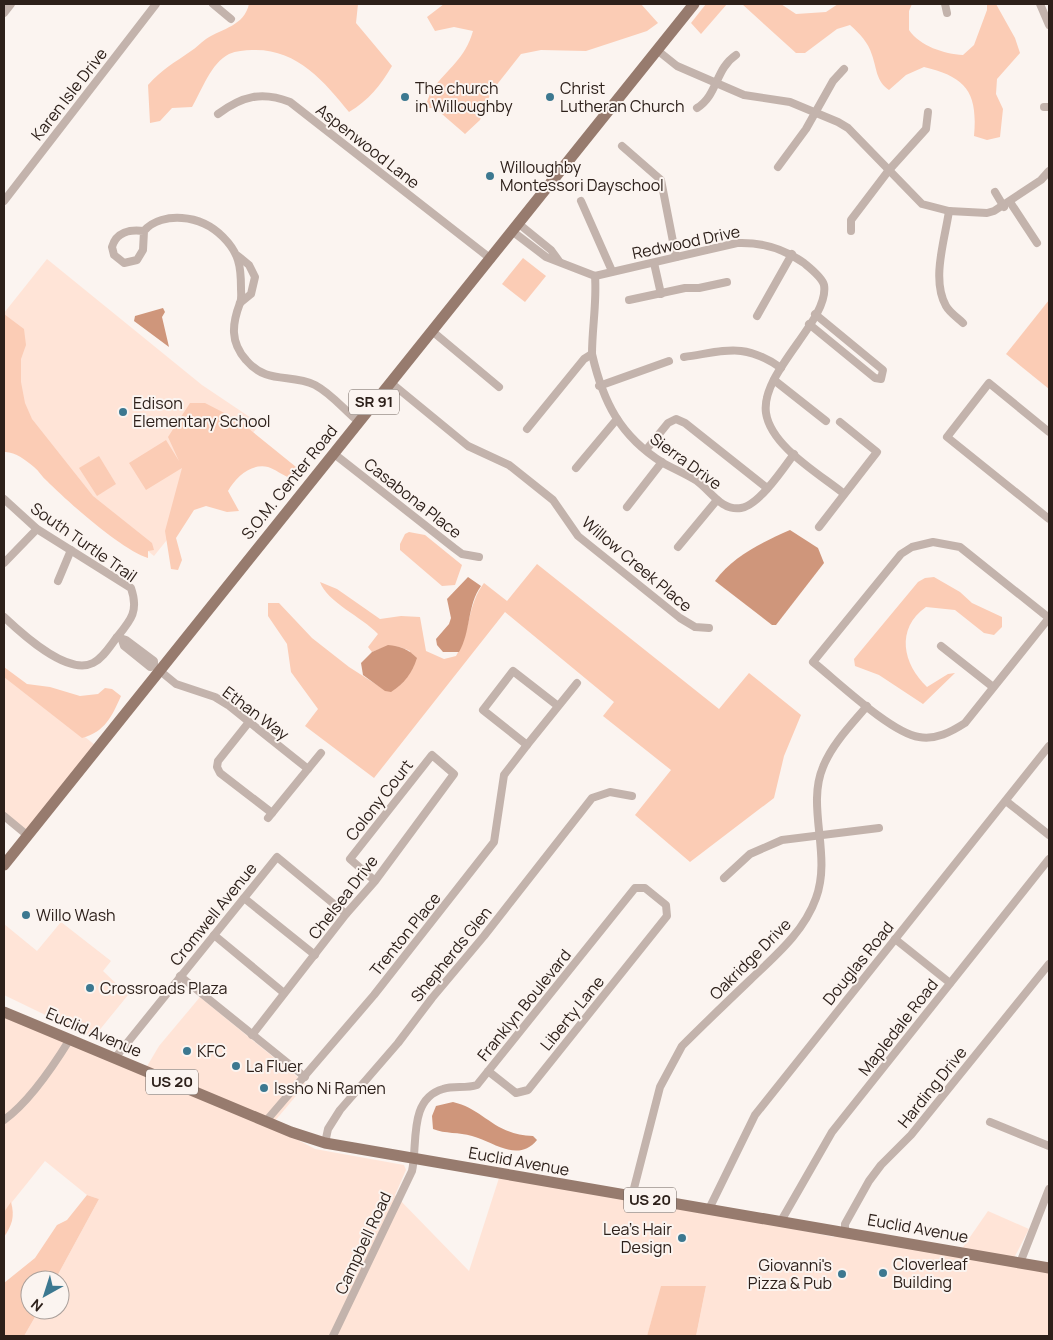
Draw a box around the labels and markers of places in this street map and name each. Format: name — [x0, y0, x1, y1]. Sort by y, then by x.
place label: The church in Willoughby — [415, 77, 513, 117]
place label: Christ Lutheran Church — [560, 77, 684, 117]
marker: The church in Willoughby — [399, 91, 411, 103]
marker: Christ Lutheran Church — [544, 91, 556, 103]
place label: Willoughby Montessori Dayschool — [500, 156, 664, 196]
marker: Willoughby Montessori Dayschool — [484, 170, 496, 182]
place label: Edison Elementary School — [133, 392, 271, 432]
marker: Edison Elementary School — [117, 406, 129, 418]
place label: Willo Wash — [36, 904, 116, 926]
marker: Willo Wash — [20, 909, 32, 921]
place label: Crossroads Plaza — [100, 977, 227, 999]
marker: Crossroads Plaza — [84, 982, 96, 994]
place label: KFC — [197, 1040, 226, 1062]
marker: KFC — [181, 1045, 193, 1057]
place label: La Fluer — [246, 1055, 303, 1077]
marker: La Fluer — [230, 1060, 242, 1072]
place label: Issho Ni Ramen — [274, 1077, 386, 1099]
marker: Issho Ni Ramen — [258, 1082, 270, 1094]
place label: Lea's Hair Design — [603, 1218, 672, 1258]
marker: Lea's Hair Design — [676, 1232, 688, 1244]
place label: Cloverleaf Building — [893, 1253, 968, 1293]
place label: Giovanni's Pizza & Pub — [748, 1254, 832, 1294]
marker: Cloverleaf Building — [877, 1267, 889, 1279]
marker: Giovanni's Pizza & Pub — [836, 1268, 848, 1280]

